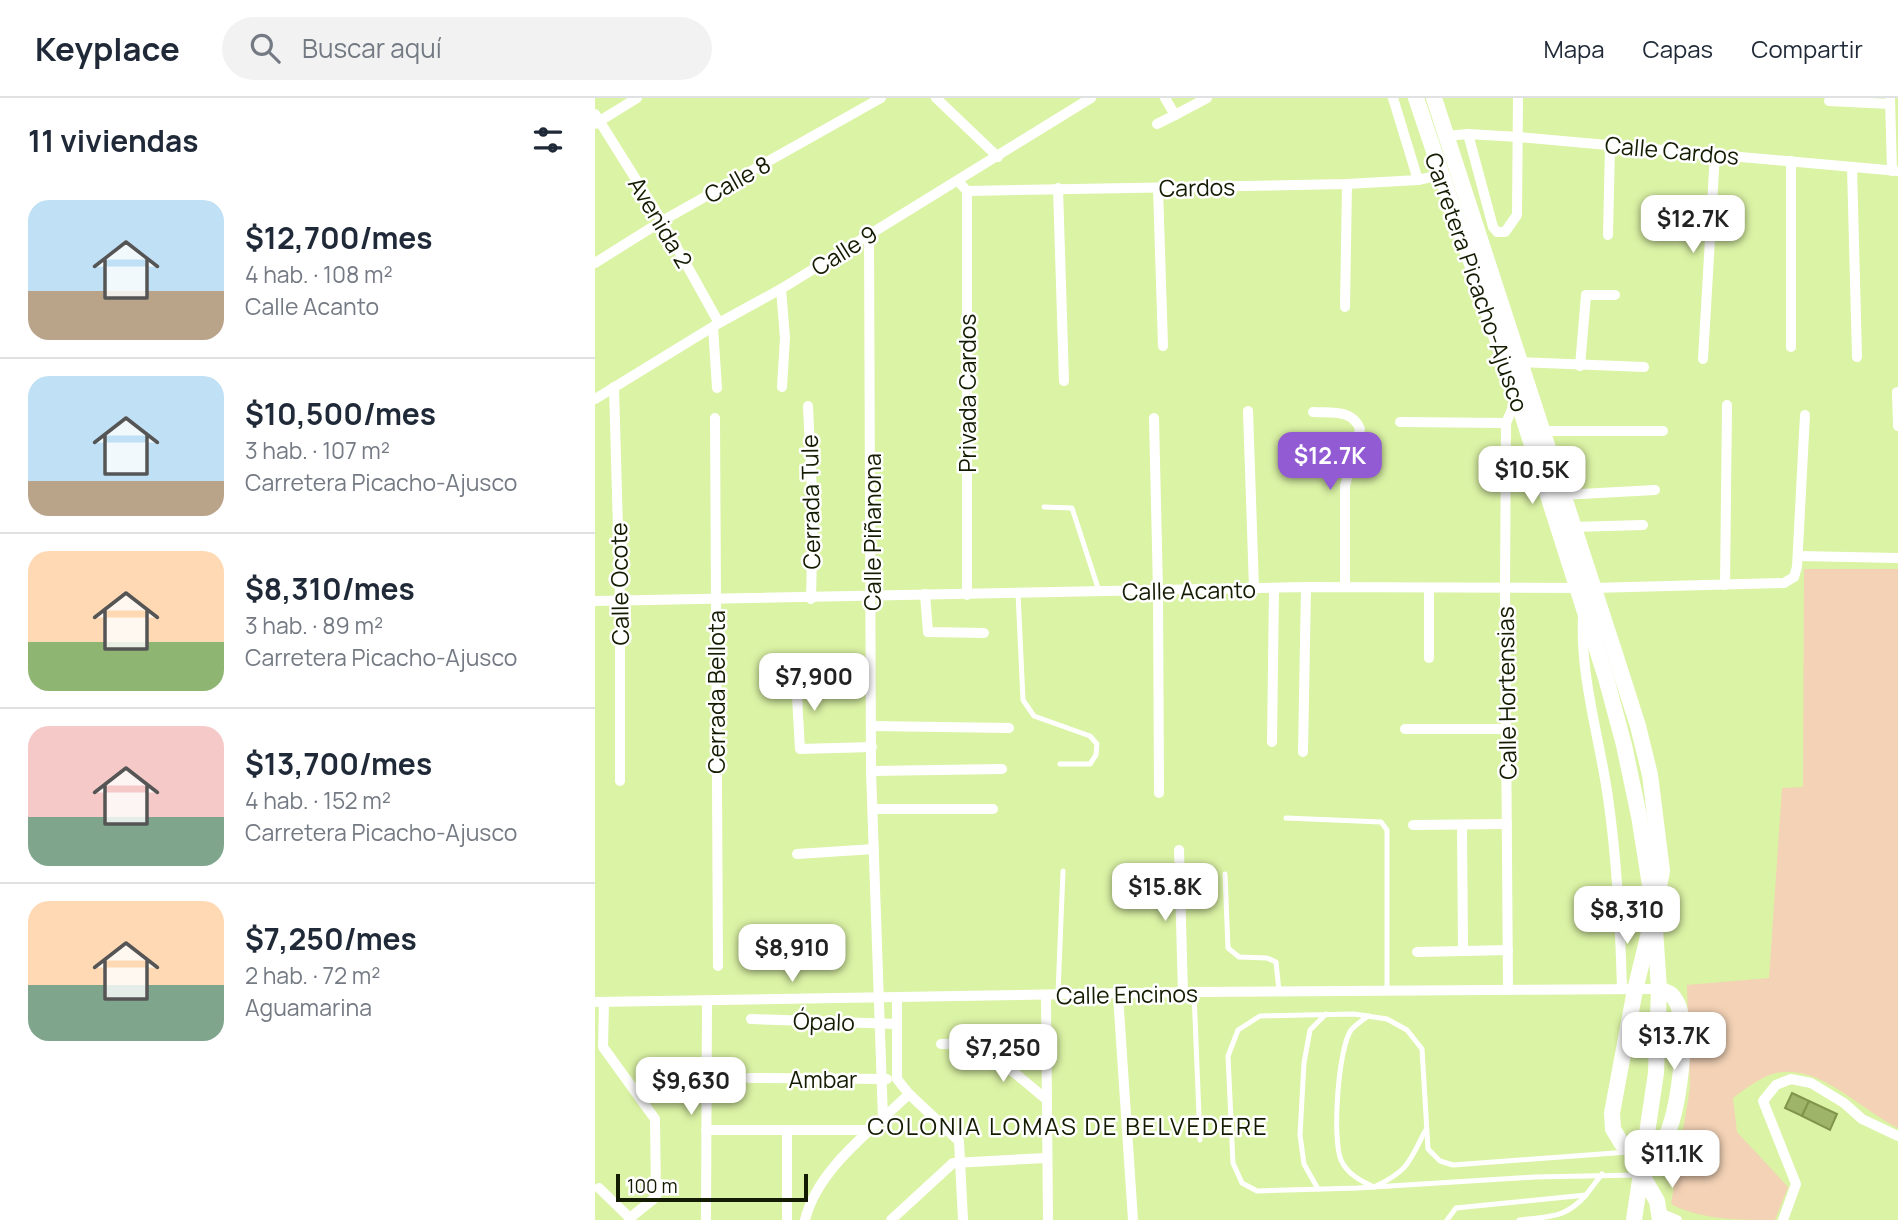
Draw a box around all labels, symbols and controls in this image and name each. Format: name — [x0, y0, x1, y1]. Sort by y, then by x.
search box — [222, 17, 712, 80]
text: Keyplace — [35, 26, 180, 71]
icon: search — [246, 29, 284, 67]
text: Buscar aquí — [302, 30, 442, 66]
text: Mapa — [1544, 32, 1605, 65]
text: Capas — [1643, 32, 1713, 65]
text: Compartir — [1751, 32, 1863, 65]
text: 11 viviendas — [28, 120, 198, 161]
icon: filters — [529, 121, 567, 159]
street label: Calle Cardos — [1604, 128, 1740, 172]
street label: Calle 8 — [698, 148, 776, 210]
street label: Carretera Picacho-Ajusco — [1418, 148, 1536, 416]
street label: Avenida 2 — [621, 170, 701, 274]
street label: Cardos — [1158, 170, 1236, 204]
pin: $12.7K — [1636, 195, 1750, 255]
text: $12.7K — [1657, 202, 1729, 234]
text: $12,700/mes — [245, 217, 433, 258]
street label: Calle 9 — [805, 217, 883, 283]
icon: home — [84, 228, 168, 312]
text: 4 hab. · 108 m² — [245, 258, 393, 290]
text: Calle Acanto — [245, 290, 379, 322]
street label: Privada Cardos — [951, 314, 983, 472]
text: $10,500/mes — [245, 393, 436, 434]
icon: home — [84, 404, 168, 488]
pin: $12.7K — [1273, 432, 1387, 492]
text: 3 hab. · 107 m² — [245, 434, 390, 466]
street label: Cerrada Tule — [793, 434, 827, 570]
text: $12.7K — [1294, 439, 1366, 471]
pin: $10.5K — [1475, 446, 1589, 506]
street label: Calle Piñanona — [856, 453, 888, 611]
text: $10.5K — [1495, 453, 1570, 485]
text: Carretera Picacho-Ajusco — [245, 466, 517, 498]
street label: Calle Ocote — [602, 522, 636, 646]
text: $8,310/mes — [245, 568, 415, 609]
street label: Calle Acanto — [1122, 573, 1256, 607]
icon: home — [84, 579, 168, 663]
street label: Calle Hortensias — [1488, 606, 1524, 780]
text: 3 hab. · 89 m² — [245, 609, 383, 641]
street label: Cerrada Bellota — [700, 610, 732, 774]
text: Carretera Picacho-Ajusco — [245, 641, 517, 673]
pin: $7,900 — [757, 654, 871, 713]
text: $7,900 — [775, 660, 853, 692]
text: $13,700/mes — [245, 743, 432, 784]
icon: home — [84, 754, 168, 838]
text: 4 hab. · 152 m² — [245, 784, 391, 816]
text: Carretera Picacho-Ajusco — [245, 816, 517, 848]
pin: $15.8K — [1108, 864, 1222, 923]
text: $15.8K — [1128, 870, 1202, 902]
pin: $8,310 — [1570, 886, 1684, 946]
text: $8,310 — [1590, 893, 1664, 925]
text: $7,250/mes — [245, 918, 417, 959]
pin: $8,910 — [735, 924, 849, 984]
icon: home — [84, 929, 168, 1013]
text: $8,910 — [754, 931, 830, 963]
text: 2 hab. · 72 m² — [245, 959, 381, 991]
street label: Calle Encinos — [1056, 977, 1198, 1011]
text: Aguamarina — [245, 991, 372, 1023]
street label: Ópalo — [792, 1004, 856, 1038]
pin: $13.7K — [1617, 1012, 1731, 1072]
text: $13.7K — [1638, 1019, 1710, 1051]
pin: $7,250 — [946, 1024, 1060, 1084]
text: $7,250 — [965, 1031, 1041, 1063]
pin: $9,630 — [634, 1058, 748, 1117]
street label: Ambar — [789, 1063, 857, 1095]
text: $9,630 — [652, 1064, 730, 1096]
district label: COLONIA LOMAS DE BELVEDERE — [867, 1109, 1269, 1142]
pin: $11.1K — [1615, 1130, 1729, 1190]
text: $11.1K — [1641, 1137, 1703, 1169]
scale bar — [616, 1171, 809, 1203]
text: 100 m — [627, 1173, 678, 1199]

